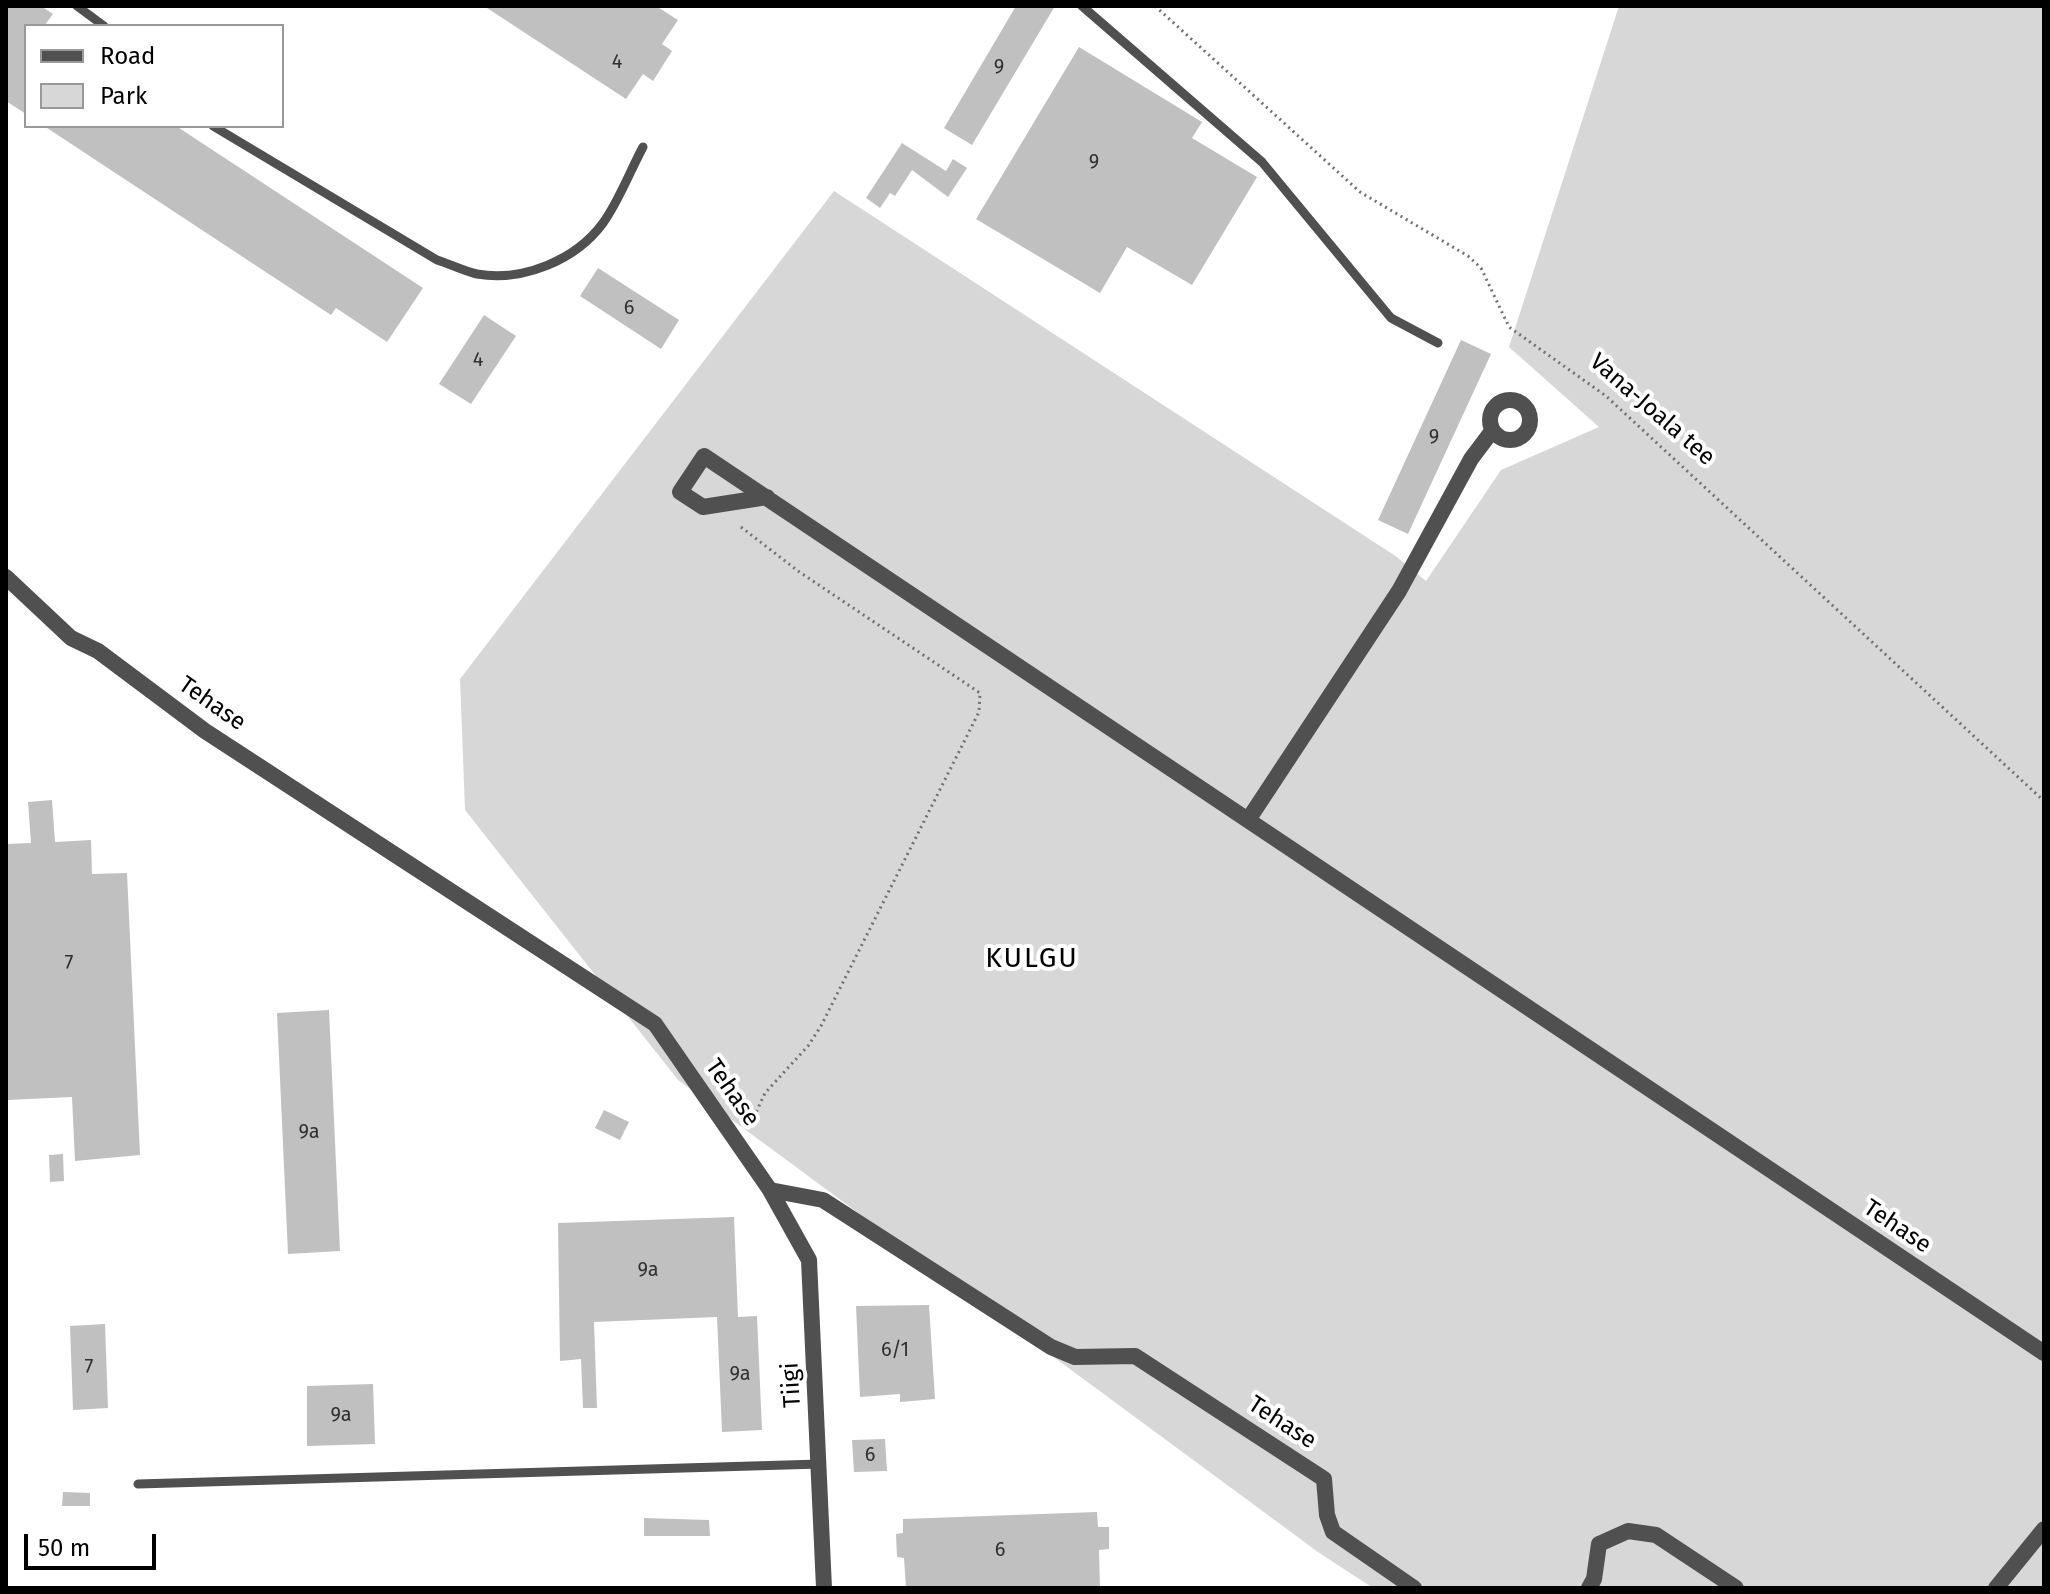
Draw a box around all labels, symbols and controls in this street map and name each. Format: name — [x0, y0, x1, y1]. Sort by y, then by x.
legend — [24, 24, 284, 128]
text: Road — [100, 42, 155, 70]
house number: 4 — [612, 50, 622, 74]
house number: 9 — [994, 55, 1004, 79]
text: Park — [100, 82, 147, 110]
house number: 9 — [1089, 150, 1099, 174]
house number: 6 — [624, 296, 634, 320]
house number: 4 — [473, 348, 483, 372]
street label: Vana-Joala tee — [1584, 348, 1720, 472]
house number: 9 — [1429, 425, 1439, 449]
street label: Tehase — [173, 671, 251, 737]
district label: KULGU — [985, 942, 1079, 976]
house number: 7 — [65, 951, 73, 975]
street label: Tehase — [699, 1054, 765, 1132]
house number: 9a — [298, 1120, 320, 1144]
street label: Tehase — [1858, 1194, 1936, 1260]
house number: 9a — [637, 1258, 659, 1282]
house number: 6/1 — [881, 1338, 909, 1362]
house number: 7 — [85, 1355, 93, 1379]
house number: 9a — [729, 1362, 751, 1386]
street label: Tiigi — [776, 1362, 808, 1408]
street label: Tehase — [1243, 1390, 1321, 1456]
house number: 9a — [330, 1403, 352, 1427]
house number: 6 — [865, 1443, 875, 1467]
scale bar — [28, 1518, 160, 1568]
text: 50 m — [38, 1534, 90, 1562]
house number: 6 — [995, 1538, 1005, 1562]

